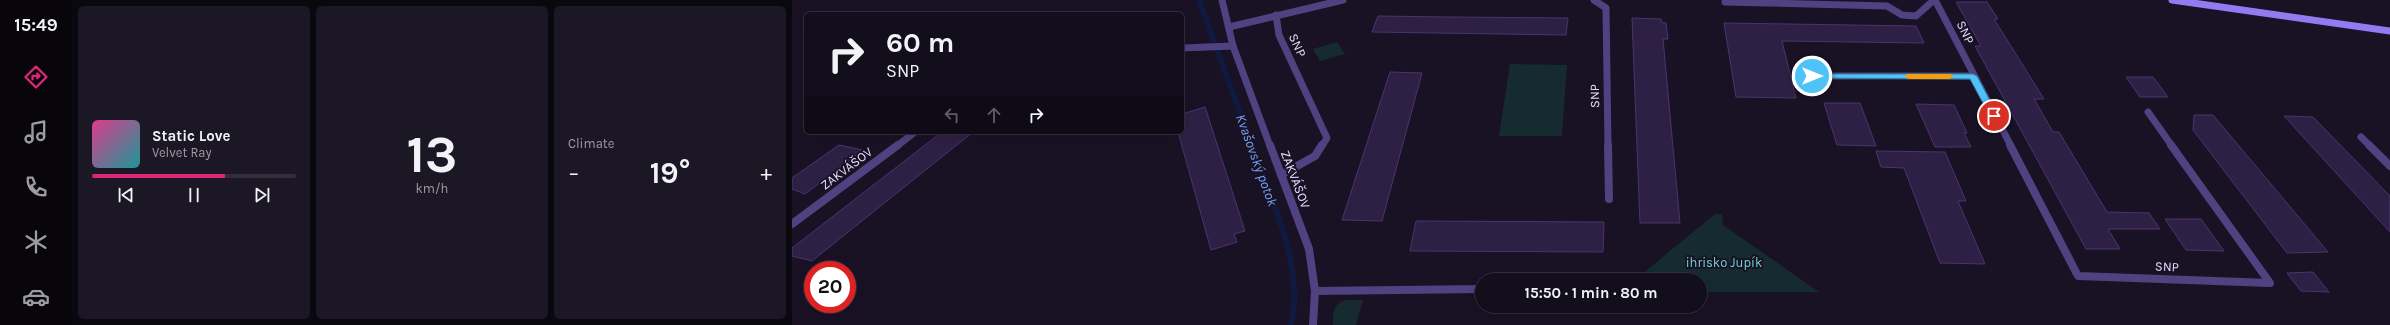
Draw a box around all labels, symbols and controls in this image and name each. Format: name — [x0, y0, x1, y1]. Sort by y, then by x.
text: 15:49 — [14, 14, 58, 36]
street label: SNP — [1954, 18, 1978, 46]
text: 60 m — [886, 26, 954, 59]
icon: right — [820, 28, 872, 80]
street label: SNP — [1286, 31, 1309, 59]
position arrow — [1791, 55, 1833, 97]
text: SNP — [886, 60, 919, 82]
icon: directions — [22, 63, 50, 91]
street label: SNP — [1587, 84, 1602, 108]
pin — [1977, 99, 2011, 133]
icon: left — [941, 104, 963, 126]
icon: ahead — [983, 104, 1005, 126]
icon: right — [1025, 104, 1047, 126]
icon: arrive — [1983, 105, 2005, 127]
water label: Kvašovský potok — [1232, 112, 1281, 209]
icon: music — [22, 118, 50, 146]
text: 13 — [407, 124, 457, 185]
text: Static Love — [152, 127, 230, 145]
text: Climate — [568, 136, 614, 151]
street label: ZAKVÁŠOV — [816, 142, 876, 193]
text: Velvet Ray — [152, 145, 212, 160]
street label: ZAKVÁŠOV — [1278, 147, 1316, 211]
text: 19° — [650, 155, 690, 191]
text: − — [568, 160, 580, 186]
text: + — [760, 160, 772, 186]
icon: phone — [22, 173, 50, 201]
text: km/h — [416, 181, 448, 196]
icon: previous — [115, 184, 137, 206]
icon: pause — [183, 184, 205, 206]
icon: next — [251, 184, 273, 206]
icon: climate — [22, 228, 50, 256]
park label: ihrisko Jupík — [1686, 255, 1762, 270]
street label: SNP — [2155, 259, 2179, 274]
speed limit sign: 20 — [804, 261, 856, 313]
icon: car — [22, 283, 50, 311]
text: 15:50 · 1 min · 80 m — [1525, 284, 1657, 302]

